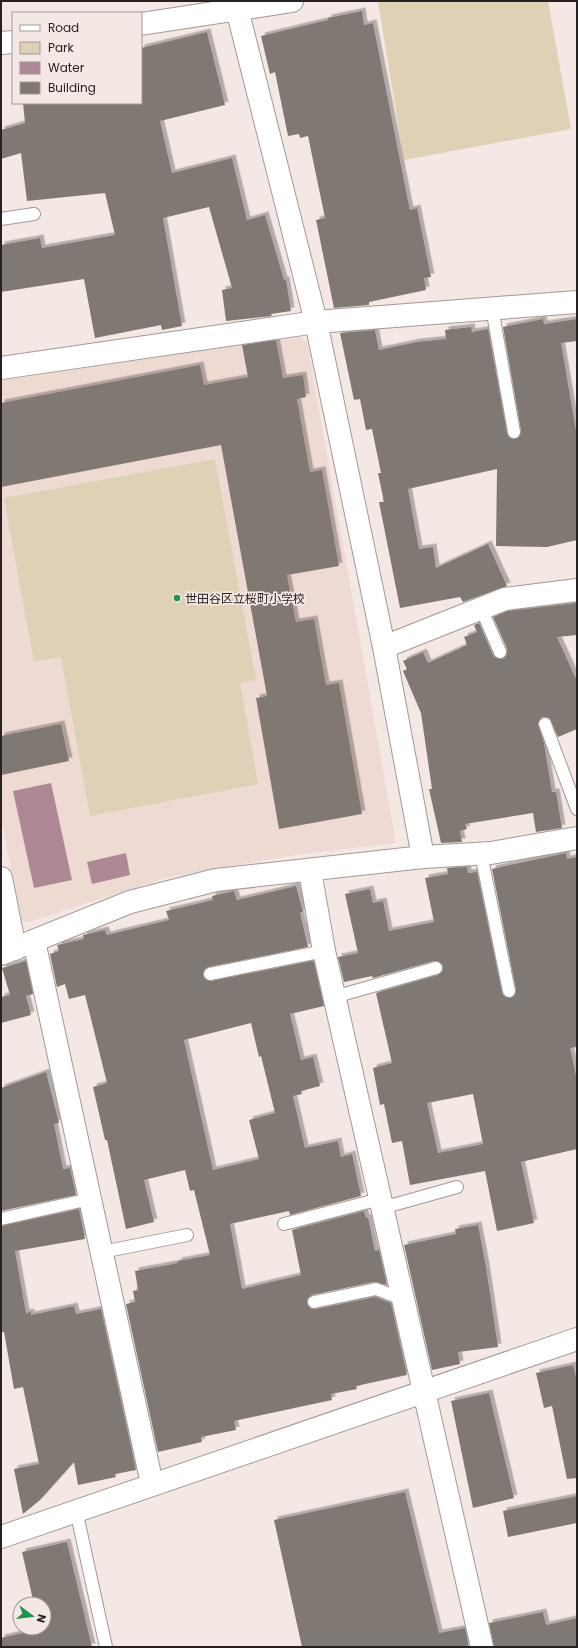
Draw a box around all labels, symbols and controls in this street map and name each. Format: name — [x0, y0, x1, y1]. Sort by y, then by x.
legend — [12, 12, 142, 104]
text: Road — [48, 19, 79, 36]
text: Park — [48, 39, 75, 56]
text: Water — [48, 59, 85, 76]
text: Building — [48, 79, 96, 96]
place label: 世田谷区立桜町小学校 — [185, 590, 305, 607]
marker: 世田谷区立桜町小学校 — [172, 593, 182, 603]
north arrow — [12, 1596, 52, 1636]
text: N — [33, 1613, 50, 1625]

